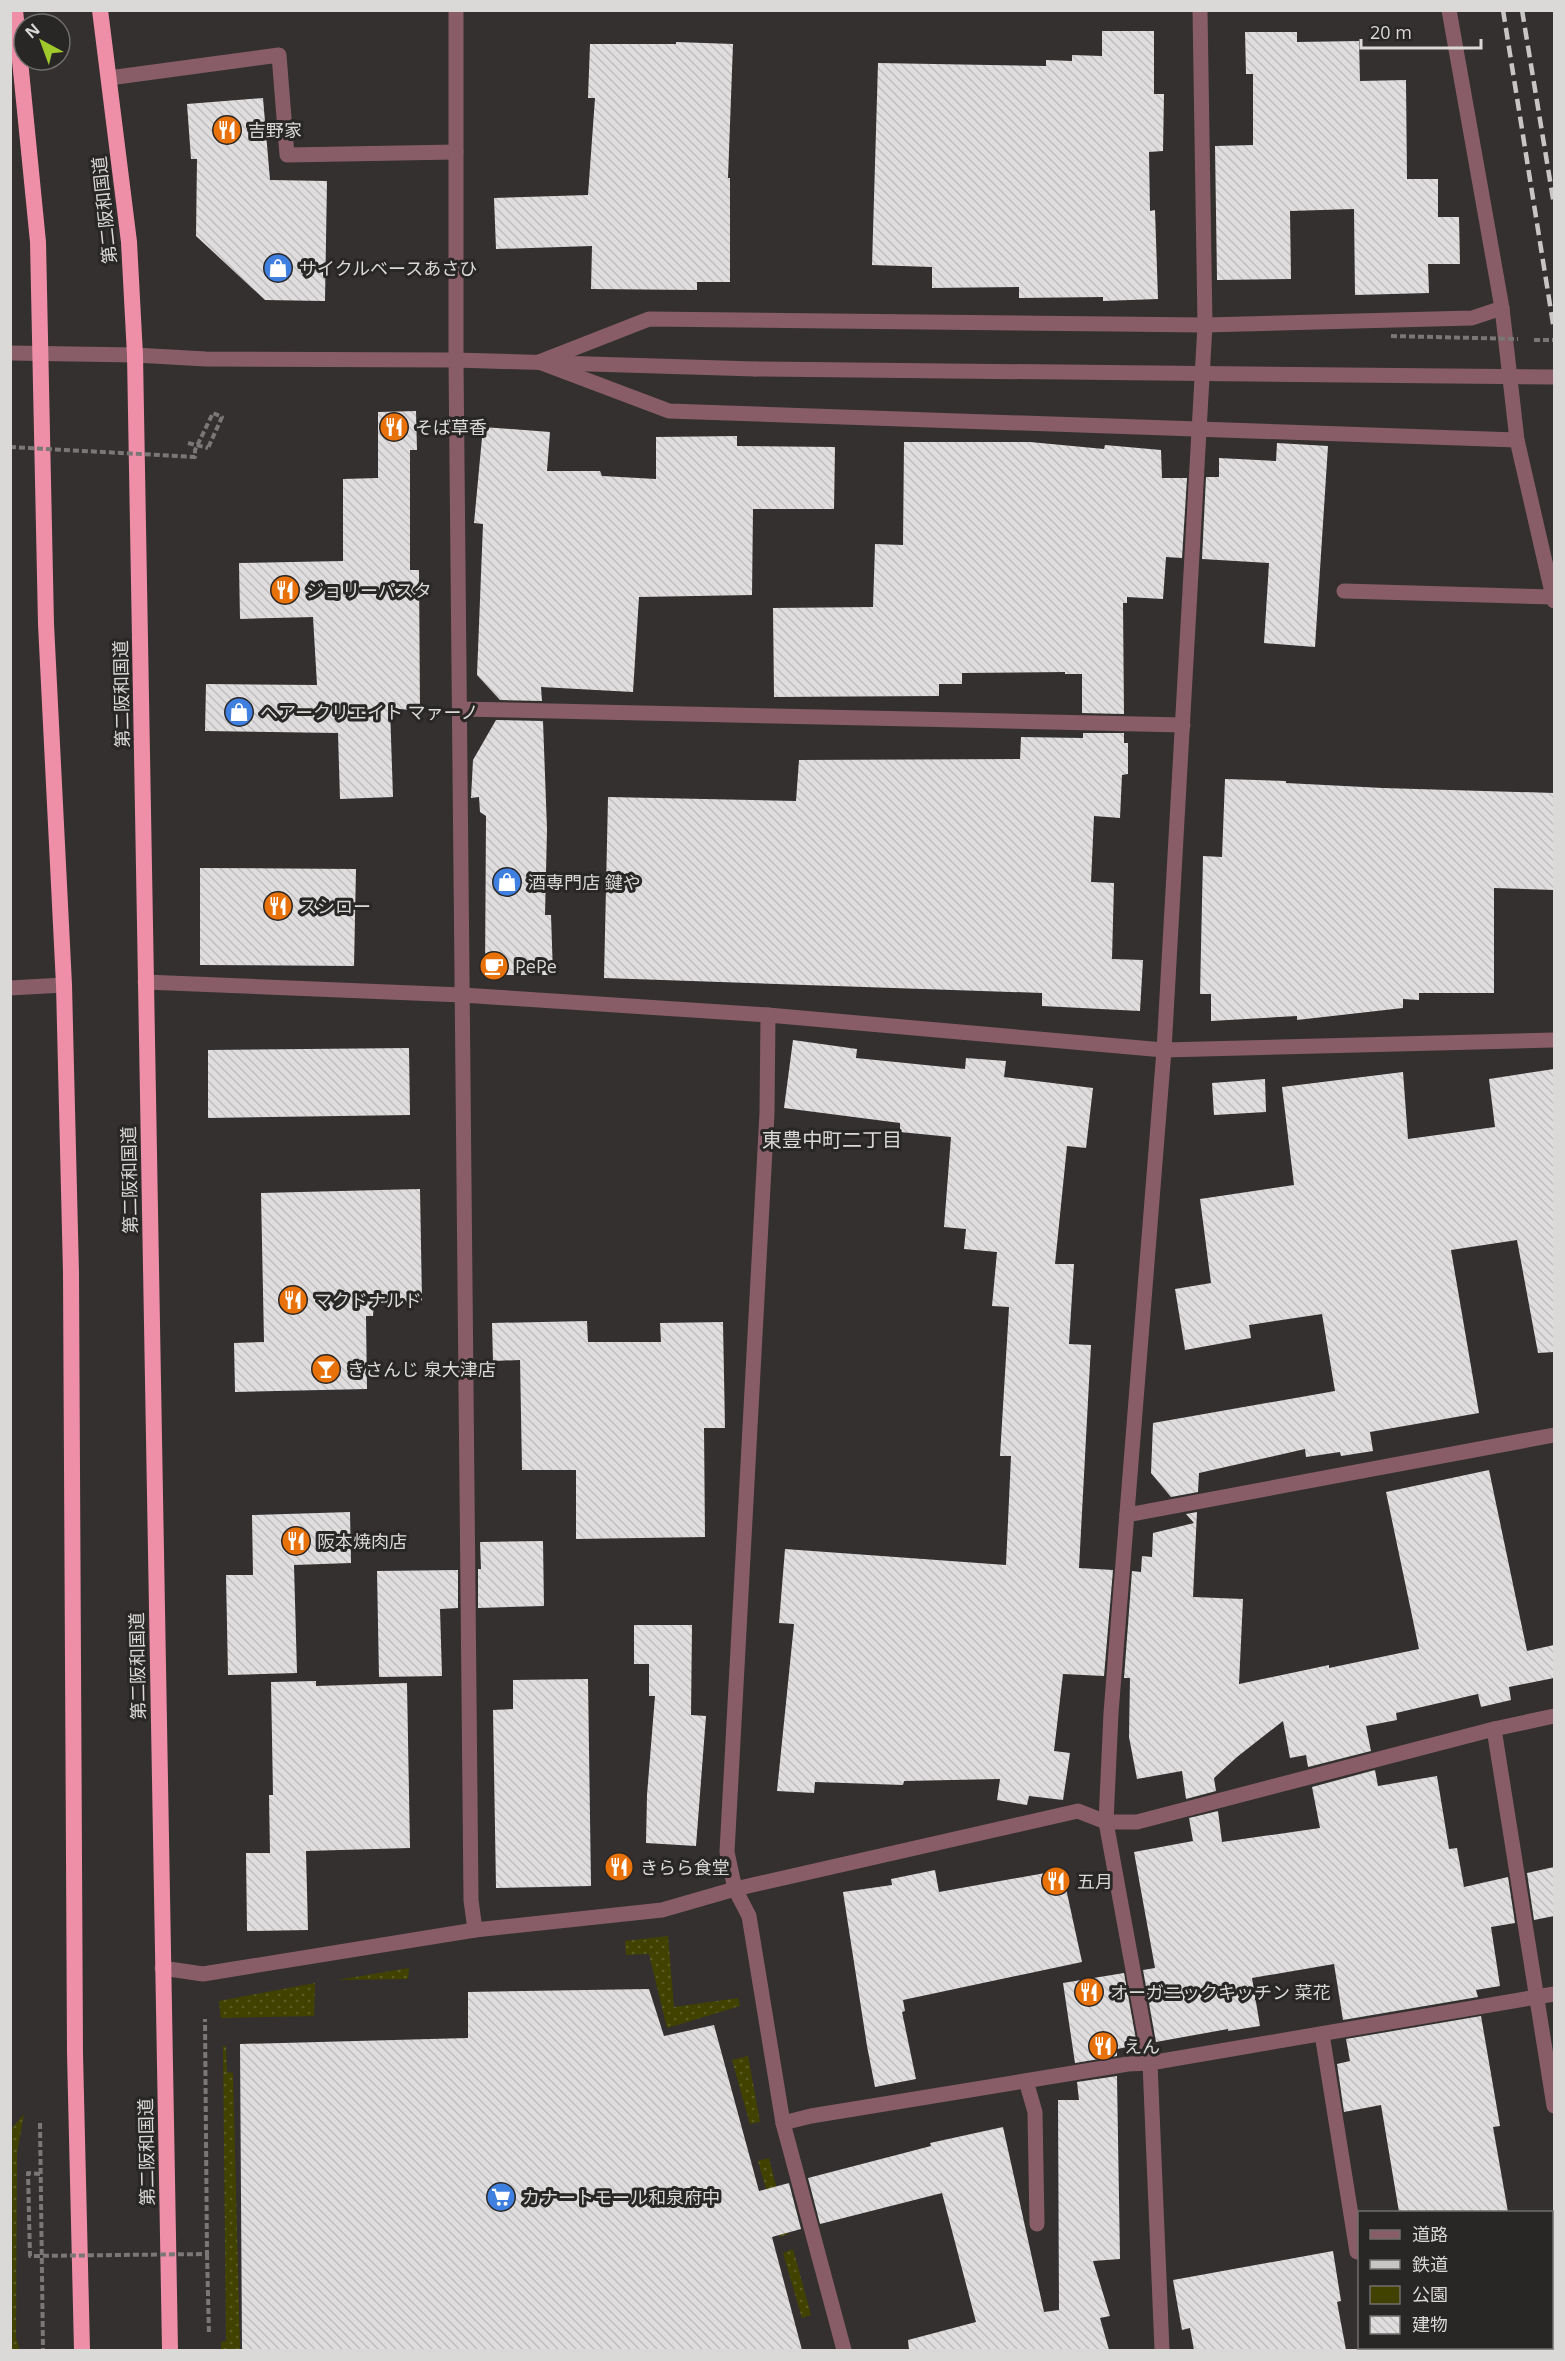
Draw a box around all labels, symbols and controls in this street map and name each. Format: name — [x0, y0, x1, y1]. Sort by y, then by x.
north arrow — [12, 12, 72, 72]
scale bar — [1361, 12, 1481, 50]
text: N — [20, 18, 44, 43]
text: 20 m — [1370, 20, 1412, 44]
restaurant icon: 吉野家 — [211, 114, 243, 146]
place label: 吉野家 — [248, 118, 302, 142]
street label: 第二阪和国道 — [86, 155, 122, 265]
shop icon: サイクルベースあさひ — [262, 252, 294, 284]
place label: サイクルベースあさひ — [299, 256, 477, 280]
restaurant icon: そば草香 — [378, 411, 410, 443]
place label: そば草香 — [415, 415, 487, 439]
restaurant icon: ジョリーパスタ — [269, 574, 301, 606]
place label: ジョリーパスタ — [306, 578, 432, 602]
street label: 第二阪和国道 — [108, 640, 134, 748]
shop icon: ヘアークリエイト マァーノ — [223, 696, 255, 728]
place label: ヘアークリエイト マァーノ — [260, 700, 479, 724]
shop icon: 酒専門店 鍵や — [491, 866, 523, 898]
place label: 酒専門店 鍵や — [528, 870, 641, 894]
restaurant icon: スシロー — [262, 890, 294, 922]
place label: スシロー — [299, 894, 371, 918]
cafe icon: PePe — [478, 950, 510, 982]
place label: PePe — [515, 954, 557, 978]
street label: 第二阪和国道 — [116, 1126, 142, 1234]
district label: 東豊中町二丁目 — [762, 1126, 902, 1153]
restaurant icon: マクドナルド — [277, 1284, 309, 1316]
place label: マクドナルド — [314, 1288, 422, 1312]
bar icon: きさんじ 泉大津店 — [310, 1353, 342, 1385]
place label: きさんじ 泉大津店 — [347, 1357, 496, 1381]
restaurant icon: 阪本焼肉店 — [280, 1525, 312, 1557]
place label: 阪本焼肉店 — [317, 1529, 407, 1553]
street label: 第二阪和国道 — [124, 1612, 150, 1720]
restaurant icon: きらら食堂 — [603, 1851, 635, 1883]
place label: きらら食堂 — [640, 1855, 730, 1879]
restaurant icon: 五月 — [1040, 1865, 1072, 1897]
place label: 五月 — [1077, 1869, 1113, 1893]
restaurant icon: オーガニックキッチン 菜花 — [1073, 1976, 1105, 2008]
place label: オーガニックキッチン 菜花 — [1110, 1980, 1331, 2004]
restaurant icon: えん — [1087, 2030, 1119, 2062]
place label: えん — [1124, 2034, 1160, 2058]
street label: 第二阪和国道 — [133, 2098, 159, 2206]
supermarket icon: カナートモール和泉府中 — [485, 2181, 517, 2213]
place label: カナートモール和泉府中 — [522, 2185, 720, 2209]
legend — [1358, 2211, 1553, 2349]
text: 道路 — [1412, 2222, 1448, 2246]
text: 鉄道 — [1412, 2252, 1448, 2276]
text: 公園 — [1412, 2282, 1448, 2306]
text: 建物 — [1412, 2312, 1448, 2336]

